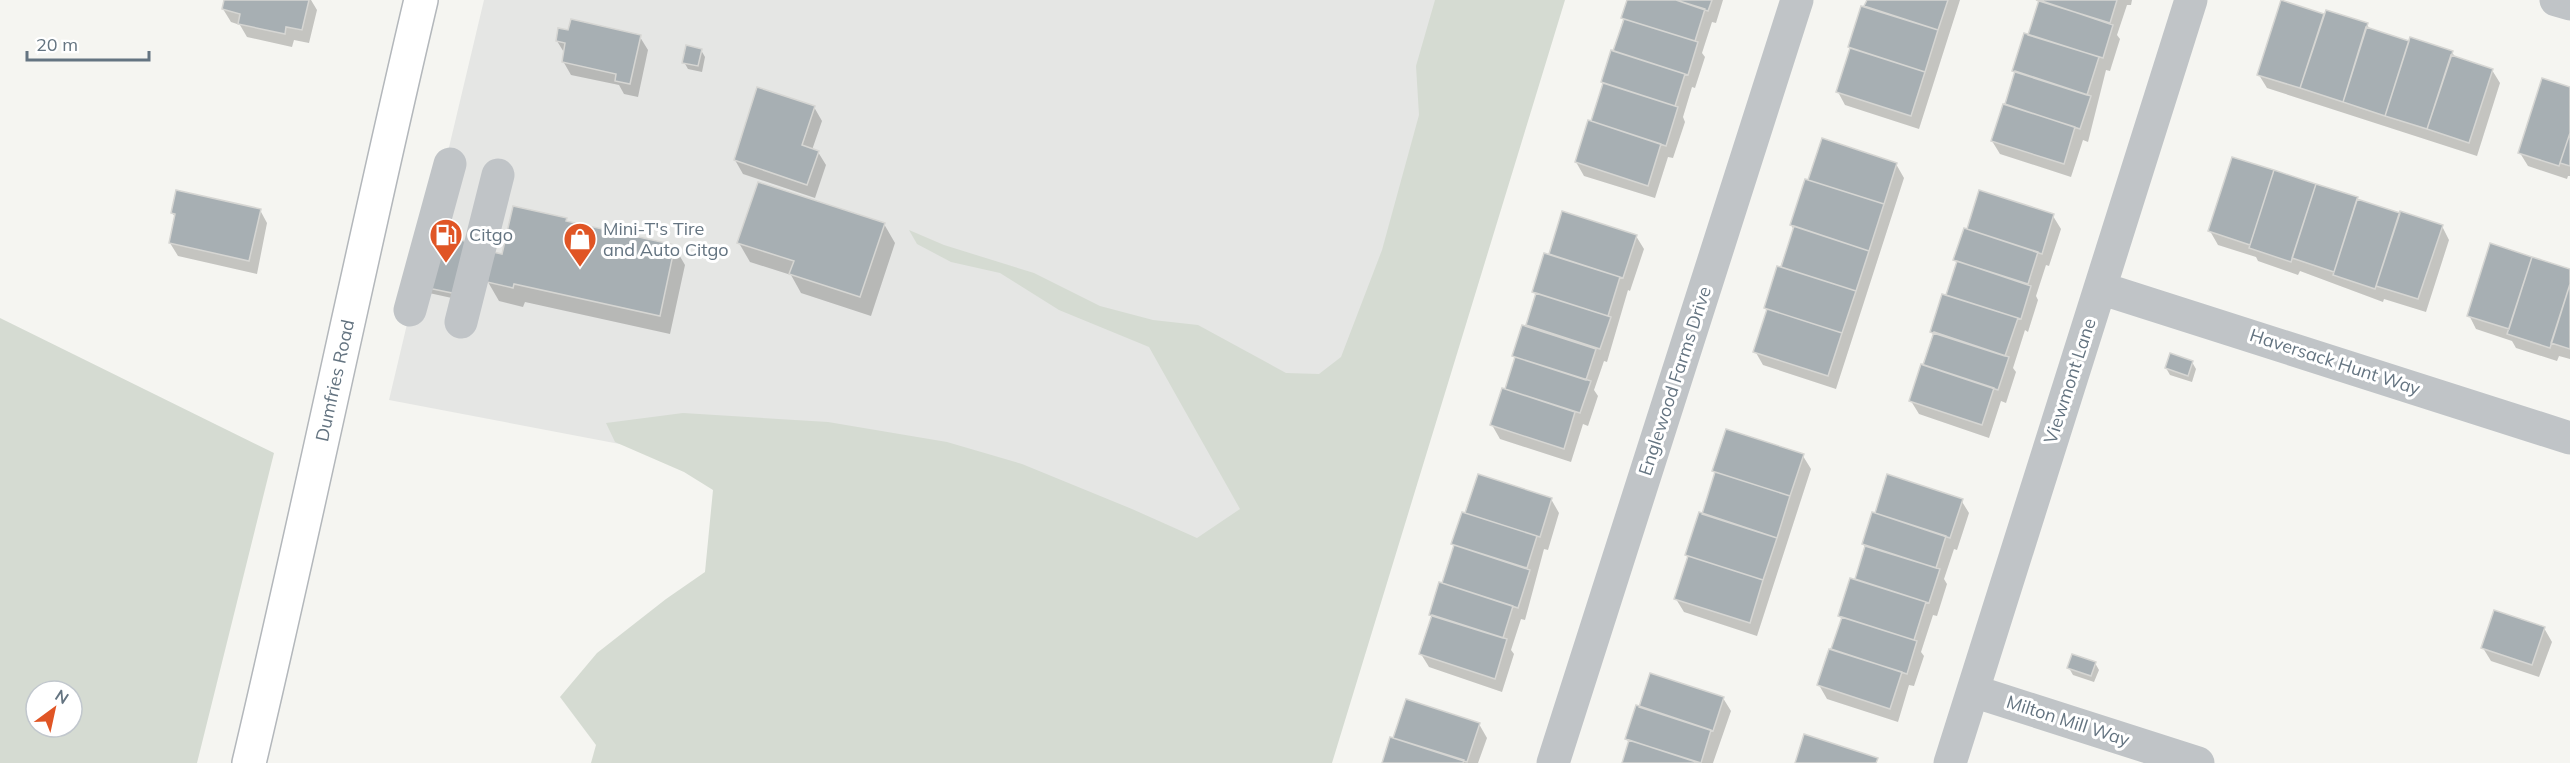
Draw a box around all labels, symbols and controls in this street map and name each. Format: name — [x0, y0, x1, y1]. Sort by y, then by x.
scale bar — [27, 24, 148, 62]
text: 20 m — [36, 33, 78, 56]
fuel station icon: Citgo — [428, 217, 464, 264]
place label: Mini-T's Tire and Auto Citgo — [603, 217, 729, 261]
shop icon: Mini-T's Tire and Auto Citgo — [562, 221, 598, 268]
place label: Citgo — [469, 223, 513, 246]
street label: Englewood Farms Drive — [1633, 283, 1716, 478]
street label: Viewmont Lane — [2038, 315, 2101, 447]
street label: Dumfries Road — [310, 317, 359, 444]
street label: Haversack Hunt Way — [2247, 323, 2424, 400]
north arrow — [24, 679, 84, 739]
text: N — [52, 685, 73, 708]
street label: Milton Mill Way — [2004, 690, 2133, 751]

